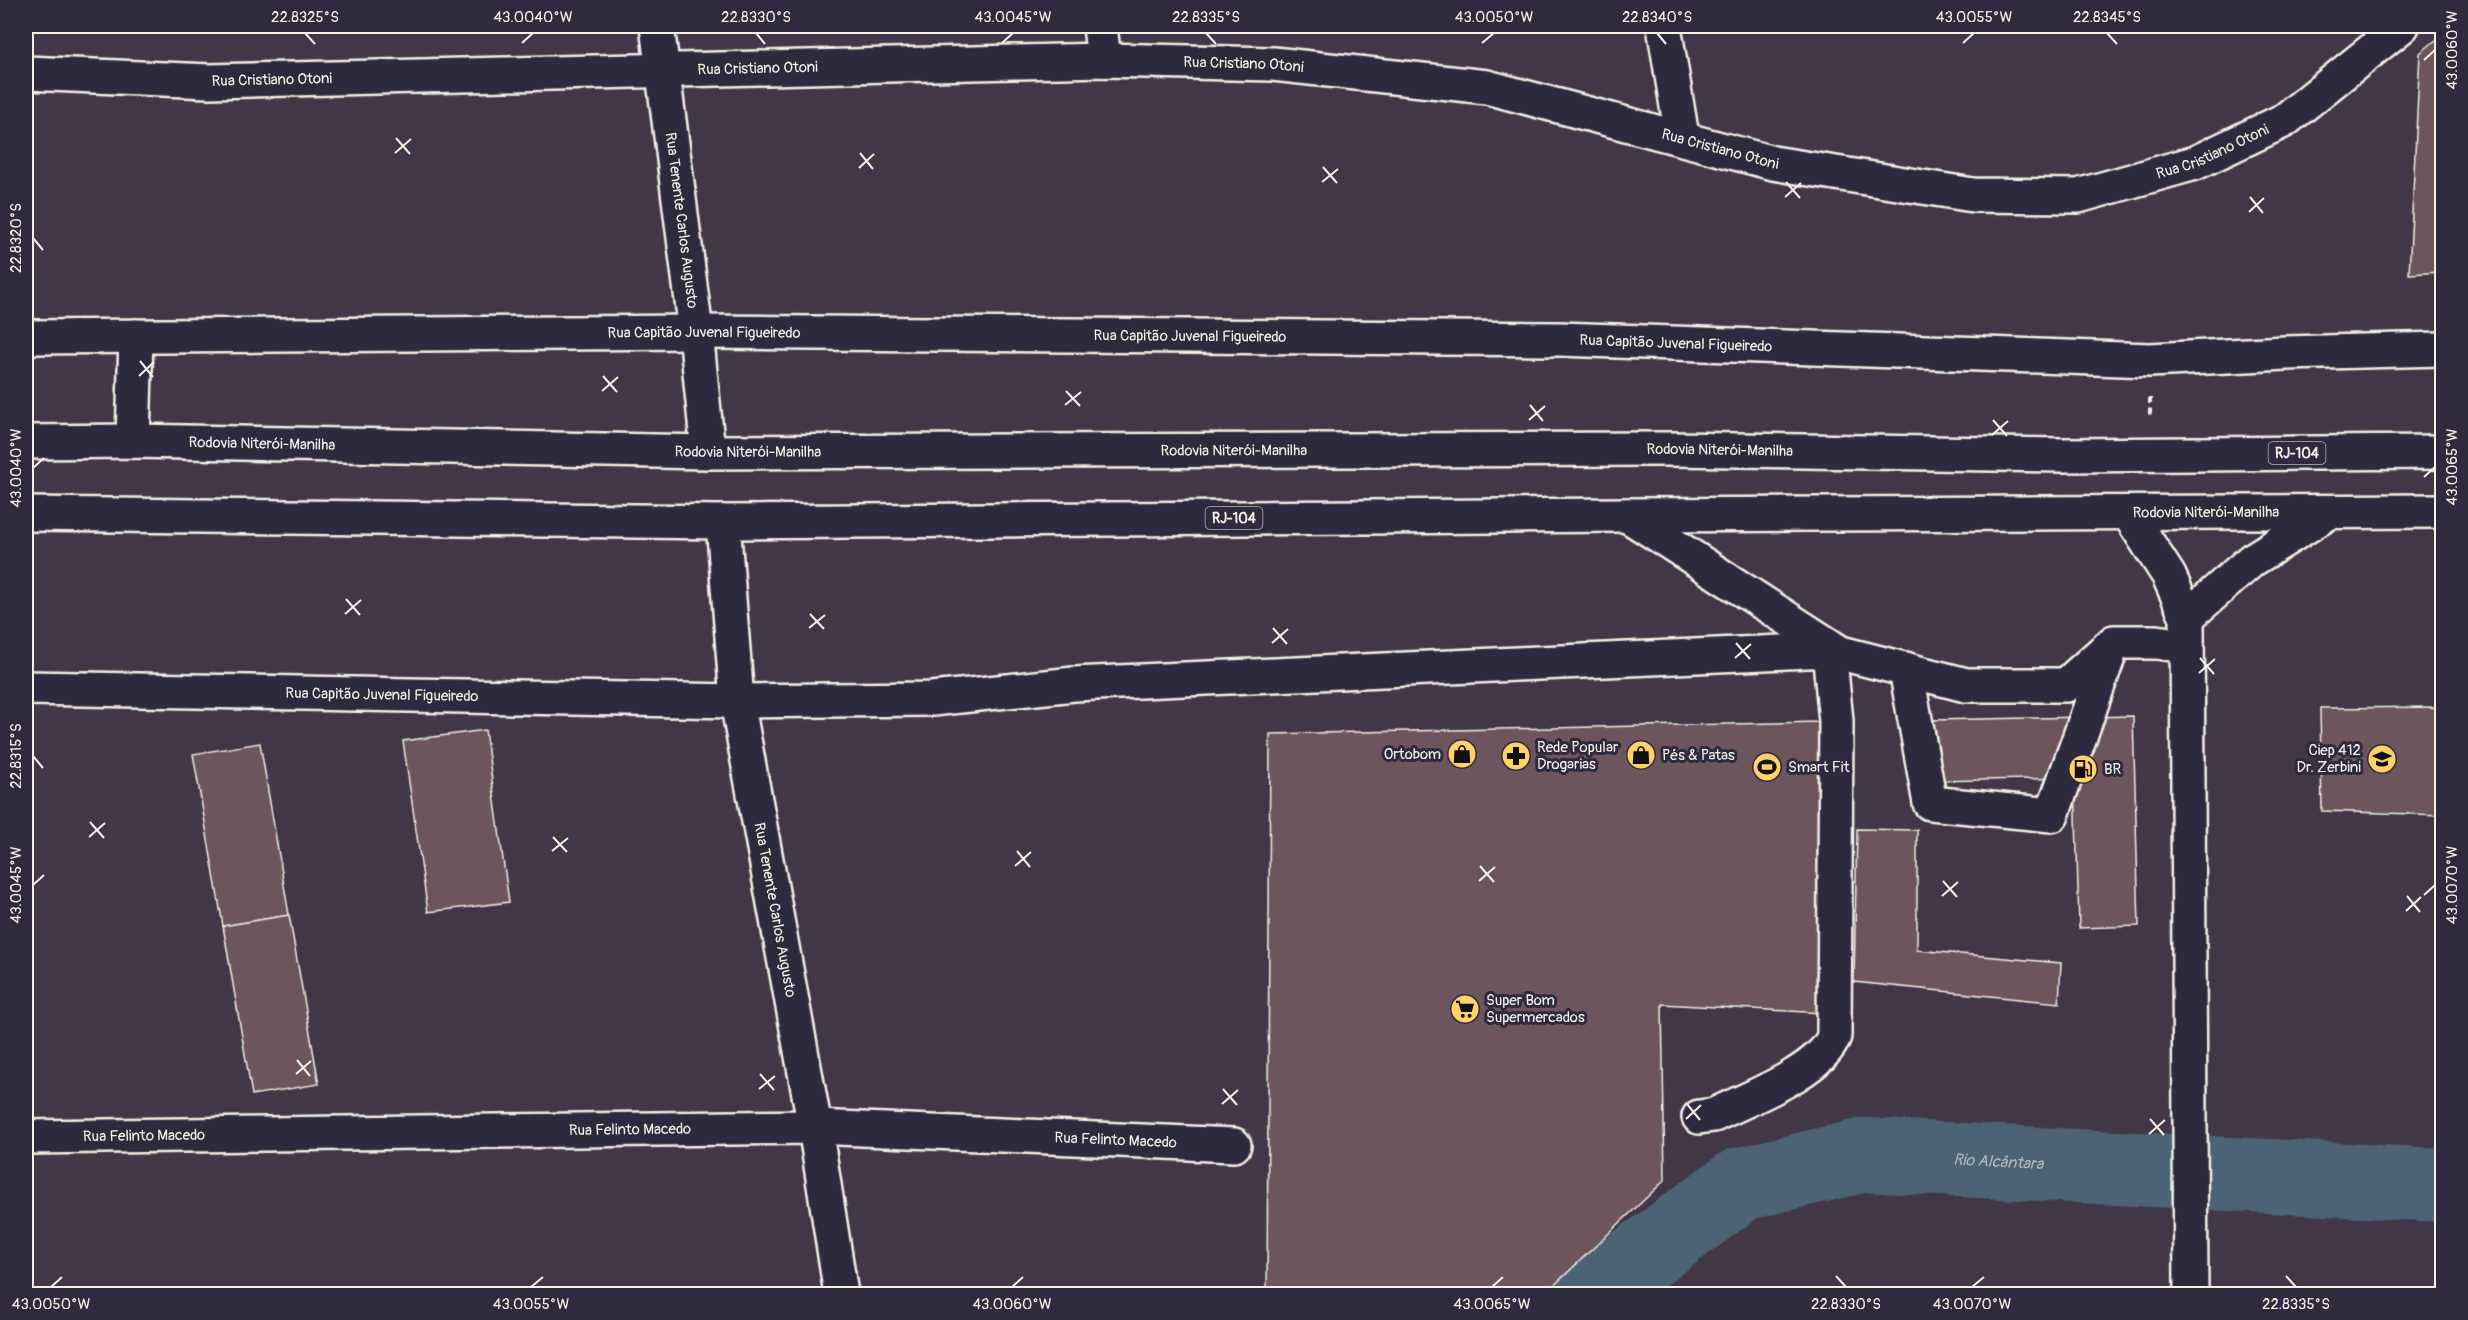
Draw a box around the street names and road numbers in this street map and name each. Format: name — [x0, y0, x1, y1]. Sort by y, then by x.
street label: Rua Cristiano Otoni — [1183, 52, 1305, 77]
street label: Rua Cristiano Otoni — [697, 57, 818, 79]
street label: Rua Cristiano Otoni — [211, 69, 333, 90]
street label: Rua Cristiano Otoni — [2154, 120, 2272, 183]
street label: Rua Cristiano Otoni — [1660, 124, 1780, 173]
street label: Rua Tenente Carlos Augusto — [661, 131, 702, 310]
street label: Rua Capitão Juvenal Figueiredo — [607, 322, 801, 342]
street label: Rua Capitão Juvenal Figueiredo — [1093, 326, 1287, 346]
street label: Rua Capitão Juvenal Figueiredo — [1579, 330, 1773, 356]
street label: Rodovia Niterói-Manilha — [188, 433, 335, 454]
street label: Rodovia Niterói-Manilha — [1647, 439, 1793, 460]
street label: Rodovia Niterói-Manilha — [1161, 441, 1307, 460]
street label: Rodovia Niterói-Manilha — [674, 442, 821, 462]
road number: RJ-104 — [2268, 442, 2326, 464]
street label: Rodovia Niterói-Manilha — [2133, 502, 2279, 522]
road number: RJ-104 — [1206, 507, 1262, 529]
street label: Rua Capitão Juvenal Figueiredo — [285, 683, 479, 706]
street label: Rua Tenente Carlos Augusto — [750, 821, 801, 999]
street label: Rua Felinto Macedo — [569, 1119, 691, 1140]
street label: Rua Felinto Macedo — [83, 1125, 205, 1146]
street label: Rua Felinto Macedo — [1054, 1128, 1177, 1152]

